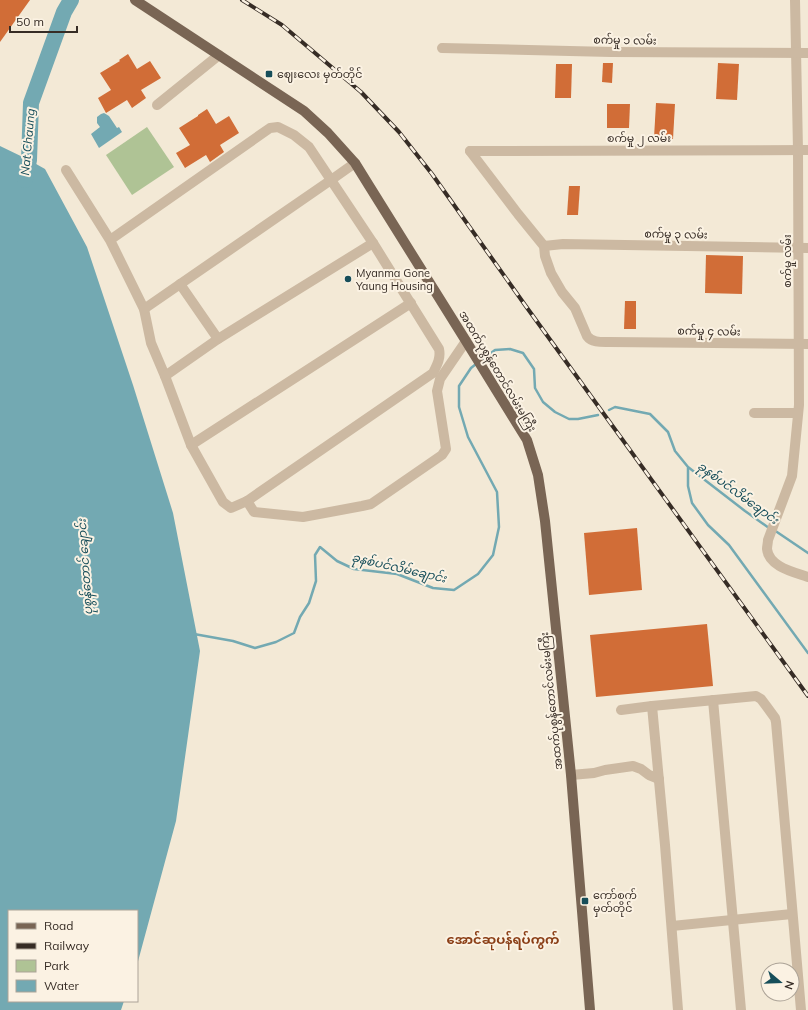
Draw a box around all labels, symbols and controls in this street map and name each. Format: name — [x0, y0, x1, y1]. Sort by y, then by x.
scale bar — [10, 8, 77, 34]
text: 50 m — [16, 14, 44, 29]
street label: စက်မှု ၁ လမ်း — [593, 32, 657, 50]
place label: ဈေးလေး မှတ်တိုင် — [277, 67, 362, 83]
marker: ဈေးလေး မှတ်တိုင် — [264, 69, 274, 79]
water label: Nat Chaung — [17, 108, 38, 176]
street label: စက်မှု ၂ လမ်း — [607, 131, 671, 147]
street label: စက်မှု ၃ လမ်း — [644, 226, 708, 244]
street label: စက်မှု လမ်း — [780, 234, 796, 288]
place label: Myanma Gone Yaung Housing — [355, 266, 433, 293]
marker: Myanma Gone Yaung Housing — [343, 274, 353, 284]
street label: အထက်ပုစွန်တောင်လမ်းမကြီး — [455, 308, 540, 435]
street label: စက်မှု ၄ လမ်း — [677, 323, 741, 341]
water label: ခုနစ်ပင်လိမ်ချောင်း — [693, 457, 783, 530]
water label: ပုစွန်တောင် ချောင်း — [73, 517, 98, 616]
water label: ခုနစ်ပင်လိမ်ချောင်း — [350, 548, 449, 589]
street label: အထက်ပုစွန်တောင်လမ်းမကြီး — [537, 631, 567, 771]
place label: ကော်စက် မှတ်တိုင် — [593, 888, 637, 917]
marker: ကော်စက် မှတ်တိုင် — [580, 896, 590, 906]
legend — [8, 910, 138, 1002]
text: Road — [44, 918, 73, 933]
district label: အောင်ဆုပန်ရပ်ကွက် — [446, 930, 560, 951]
text: Railway — [44, 938, 90, 953]
text: Park — [44, 958, 70, 973]
north arrow — [760, 962, 800, 1002]
text: Water — [44, 978, 80, 993]
text: N — [781, 979, 797, 991]

